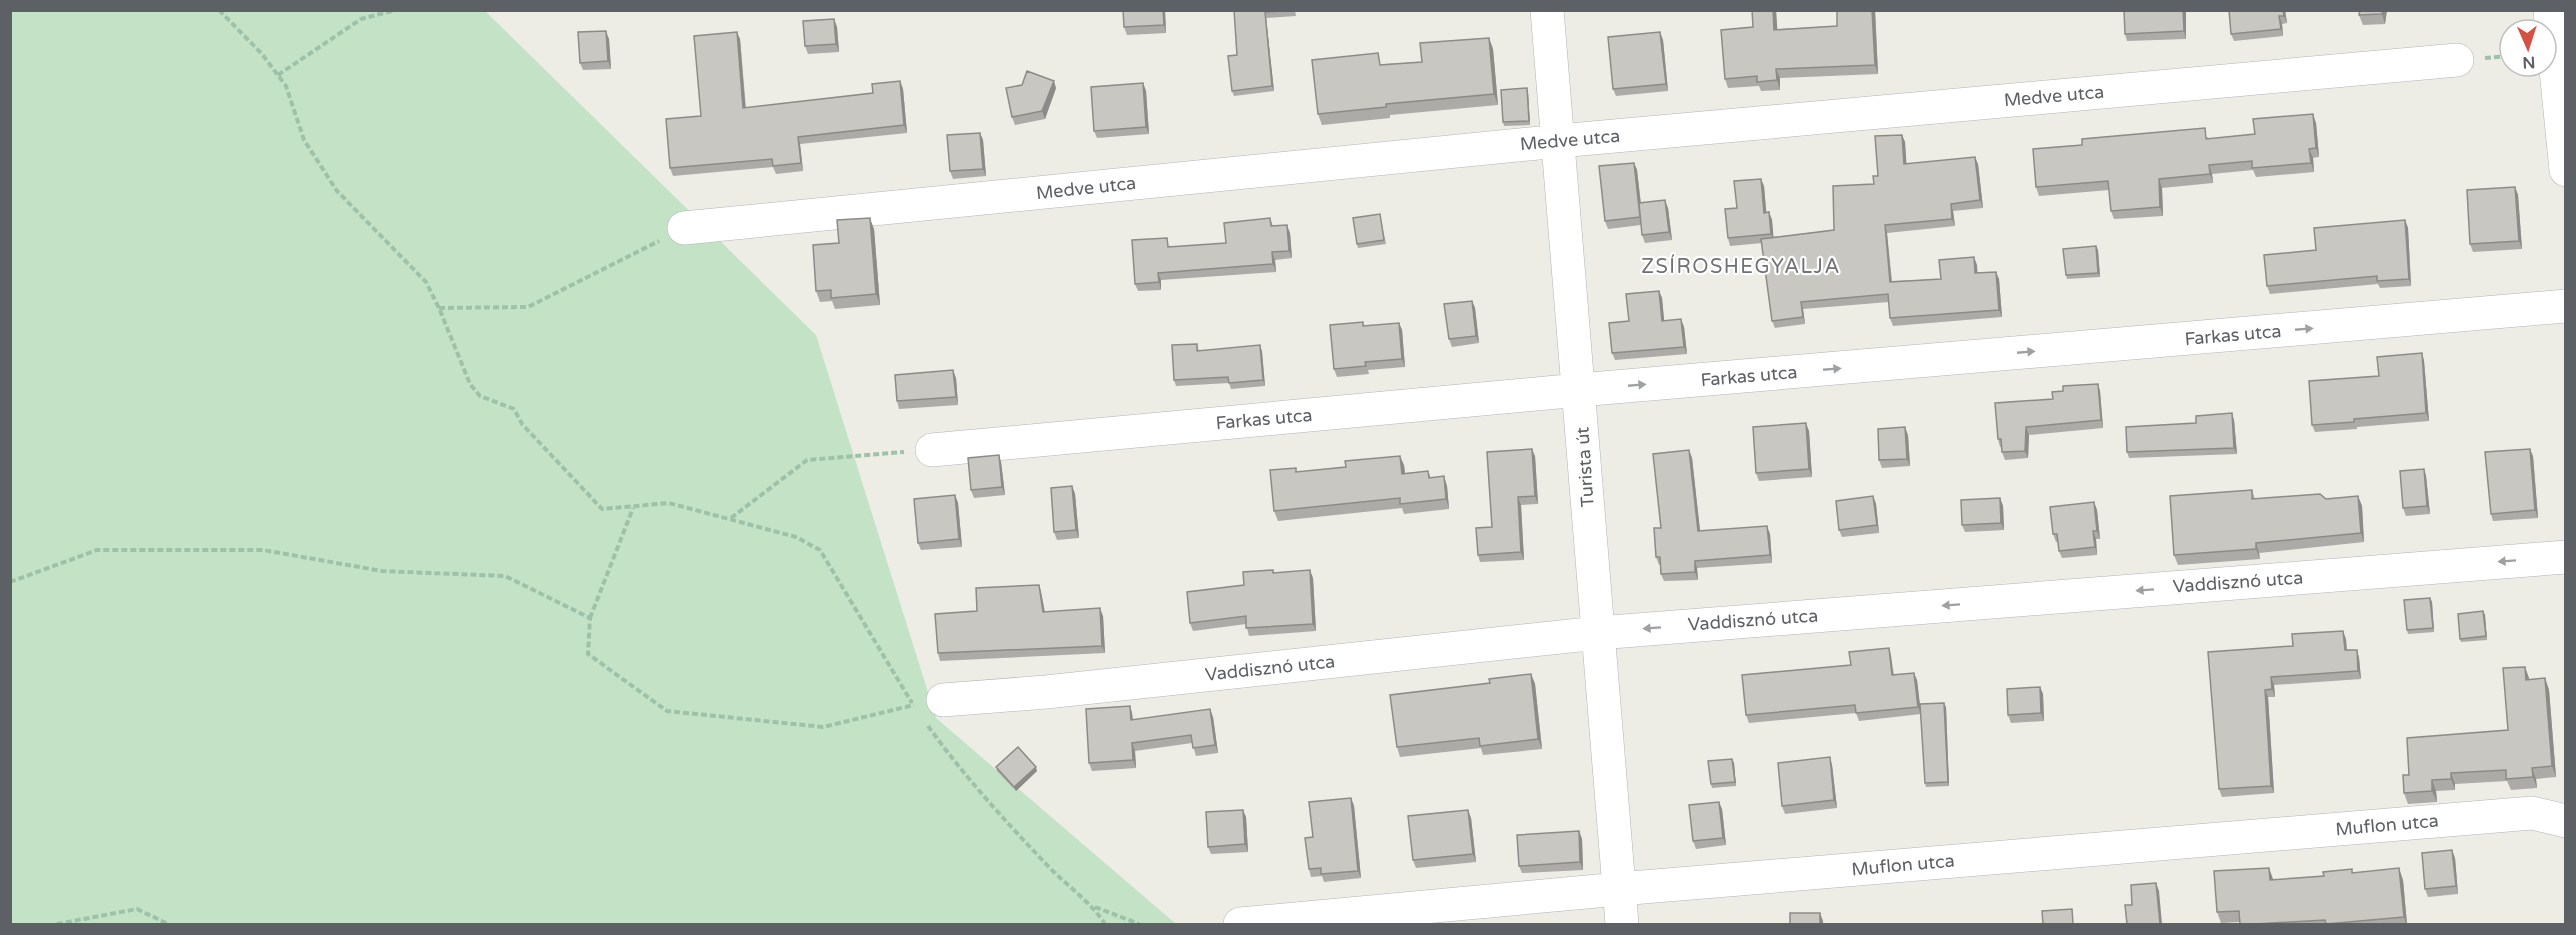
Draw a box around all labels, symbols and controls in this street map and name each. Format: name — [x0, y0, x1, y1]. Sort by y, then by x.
north arrow — [2498, 18, 2558, 78]
text: N — [2522, 52, 2536, 72]
street label: Medve utca — [2003, 81, 2105, 111]
street label: Medve utca — [1519, 125, 1621, 155]
street label: Medve utca — [1035, 172, 1137, 204]
district label: ZSÍROSHEGYALJA — [1641, 254, 1841, 279]
street label: Farkas utca — [2184, 320, 2282, 350]
one-way arrow — [2295, 324, 2314, 334]
one-way arrow — [2017, 347, 2036, 357]
street label: Farkas utca — [1700, 361, 1798, 391]
one-way arrow — [1822, 364, 1841, 374]
one-way arrow — [1628, 380, 1647, 390]
street label: Farkas utca — [1215, 404, 1313, 434]
street label: Turista út — [1571, 426, 1599, 508]
one-way arrow — [2498, 557, 2517, 566]
street label: Vaddisznó utca — [2172, 566, 2304, 598]
one-way arrow — [2136, 585, 2155, 595]
one-way arrow — [1941, 600, 1960, 610]
street label: Vaddisznó utca — [1687, 604, 1819, 636]
one-way arrow — [1642, 624, 1661, 633]
street label: Vaddisznó utca — [1204, 650, 1336, 686]
street label: Muflon utca — [2334, 810, 2440, 840]
street label: Muflon utca — [1850, 850, 1956, 880]

